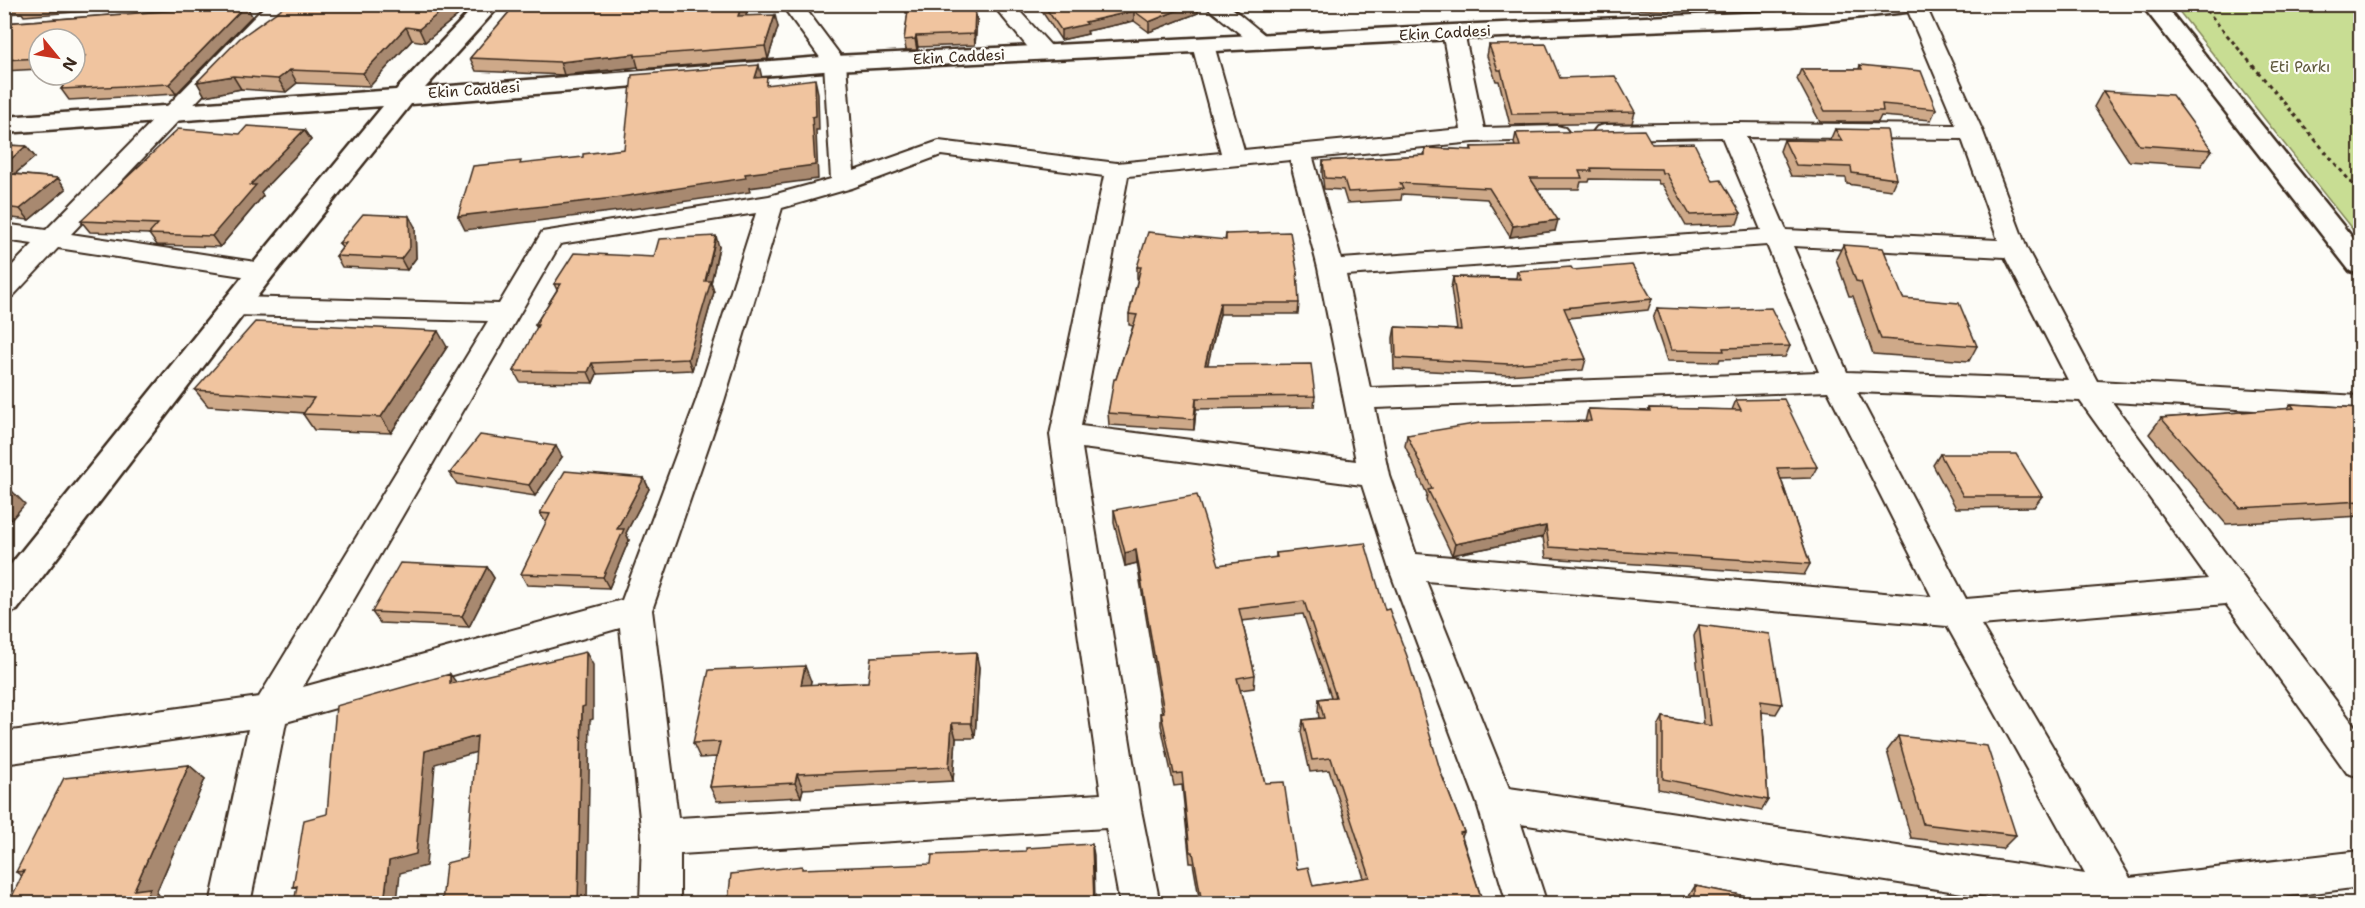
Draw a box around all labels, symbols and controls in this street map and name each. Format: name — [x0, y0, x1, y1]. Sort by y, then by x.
street label: Ekin Caddesi — [1398, 21, 1492, 45]
north arrow — [27, 27, 87, 87]
street label: Ekin Caddesi — [912, 45, 1006, 69]
text: N — [57, 54, 82, 75]
park label: Eti Parkı — [2270, 57, 2330, 77]
street label: Ekin Caddesi — [427, 77, 521, 103]

